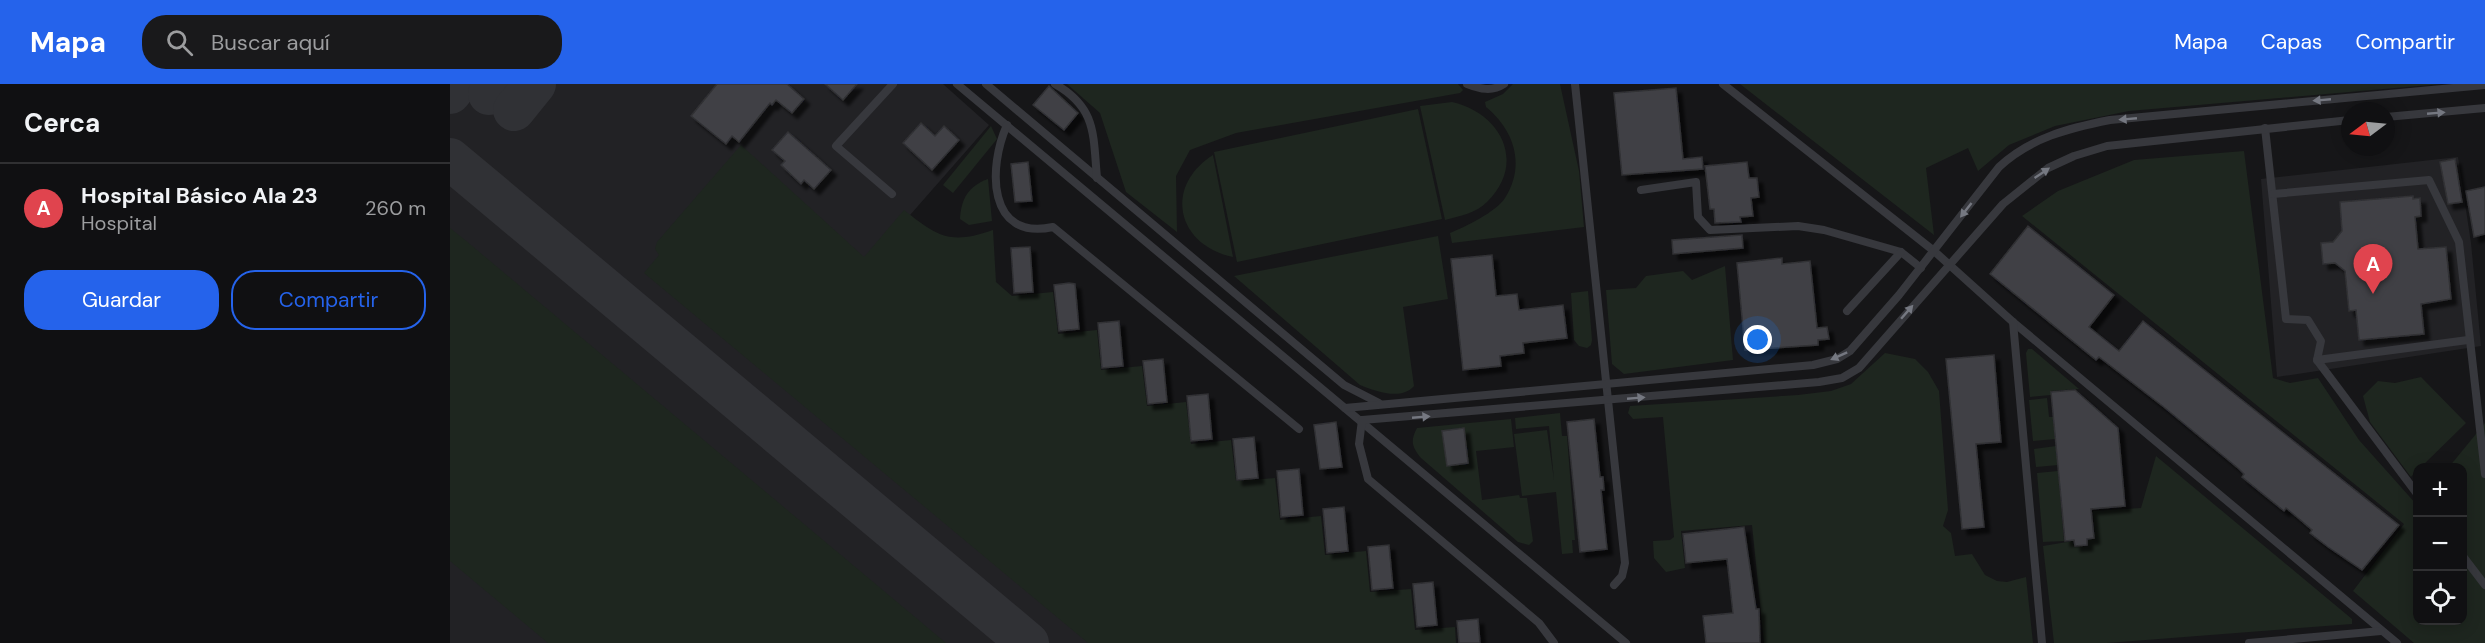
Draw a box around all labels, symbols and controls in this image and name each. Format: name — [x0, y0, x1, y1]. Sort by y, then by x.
search box — [142, 15, 562, 69]
text: Mapa — [30, 24, 106, 61]
icon: search — [163, 26, 196, 59]
text: Buscar aquí — [211, 28, 330, 57]
text: Mapa — [2174, 28, 2228, 56]
text: Capas — [2261, 28, 2322, 56]
text: Compartir — [2355, 28, 2455, 56]
one-way arrow — [2313, 95, 2332, 105]
north arrow — [2341, 102, 2395, 156]
text: Cerca — [24, 106, 100, 140]
one-way arrow — [2426, 108, 2445, 117]
one-way arrow — [2119, 114, 2138, 123]
one-way arrow — [2034, 168, 2050, 179]
text: Hospital Básico Ala 23 — [81, 181, 318, 210]
text: A — [36, 195, 51, 221]
text: 260 m — [365, 195, 426, 221]
one-way arrow — [1960, 202, 1973, 218]
text: Hospital — [81, 210, 157, 236]
pin: A — [2354, 244, 2392, 294]
button: Guardar — [24, 270, 219, 330]
button: Compartir — [231, 270, 426, 330]
one-way arrow — [1900, 305, 1913, 320]
your location — [1743, 325, 1772, 354]
one-way arrow — [1831, 352, 1848, 361]
one-way arrow — [1626, 393, 1645, 403]
one-way arrow — [1411, 412, 1430, 422]
map controls — [2413, 463, 2467, 625]
button: + — [2413, 463, 2467, 517]
button: − — [2413, 517, 2467, 571]
button: locate — [2413, 571, 2467, 625]

